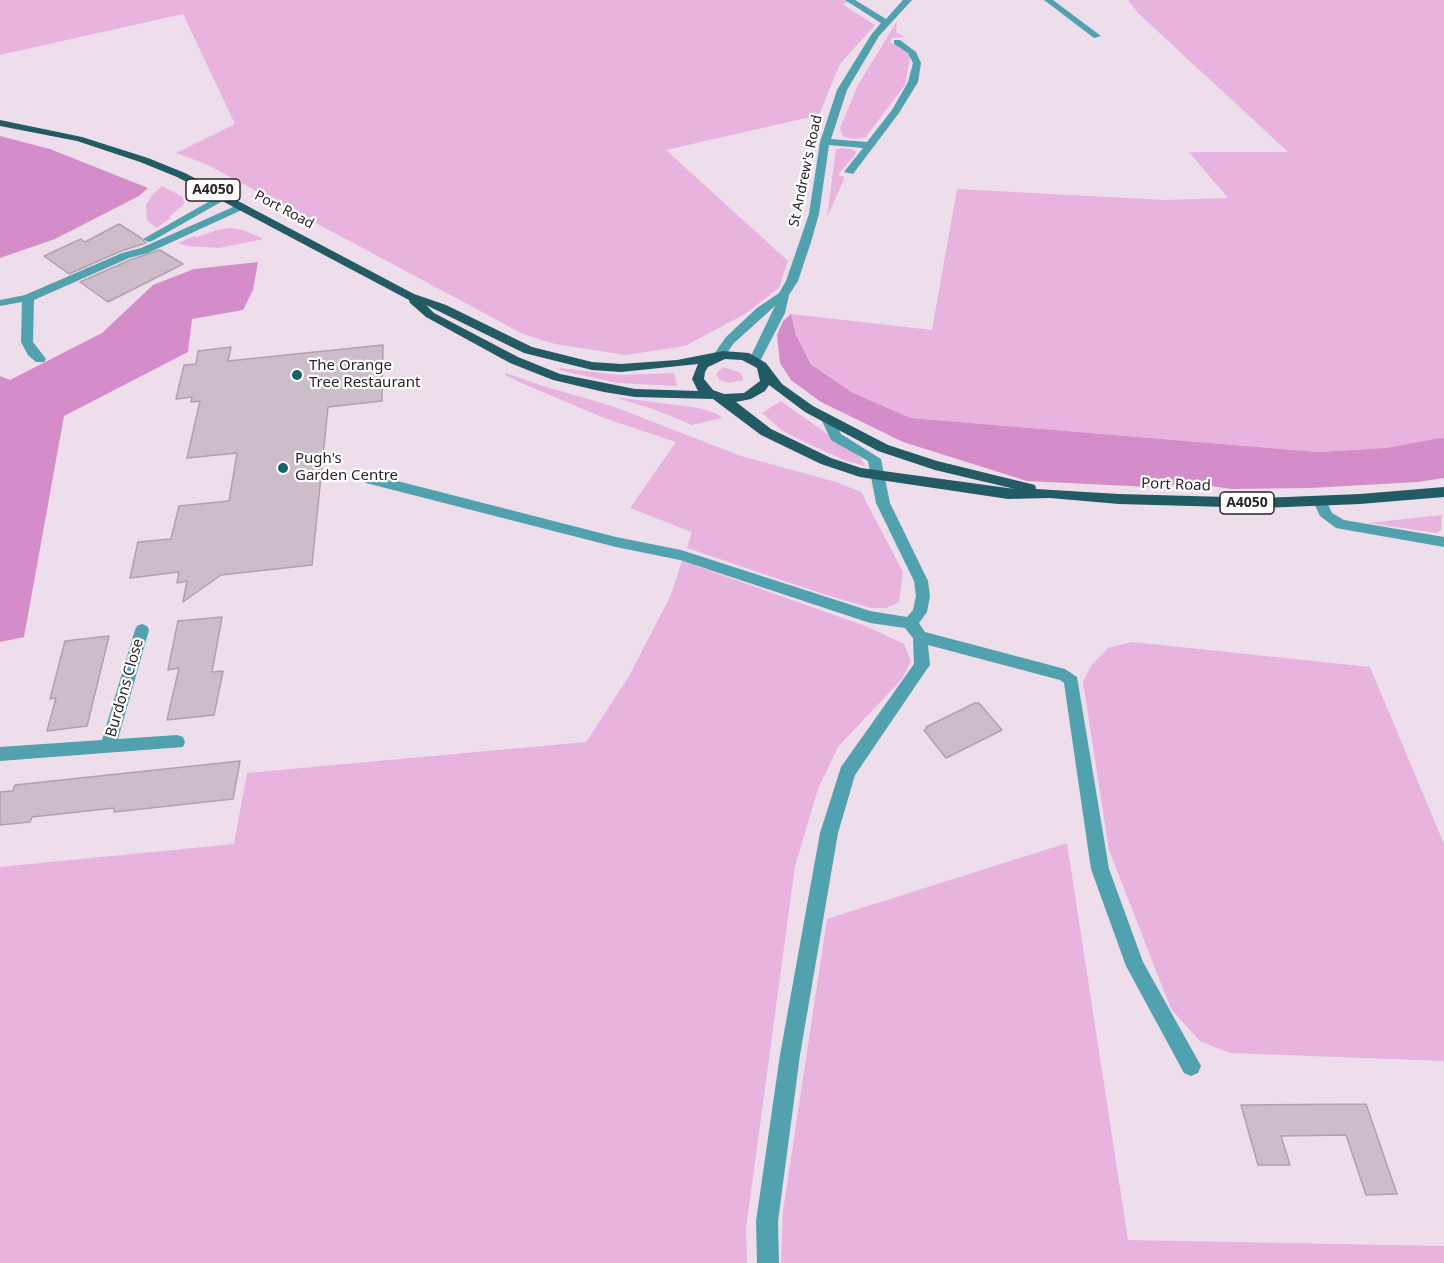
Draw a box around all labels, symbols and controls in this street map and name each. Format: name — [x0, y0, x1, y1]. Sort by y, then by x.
street label: St Andrew's Road — [786, 114, 826, 228]
road number: A4050 — [186, 179, 240, 201]
street label: Port Road — [251, 187, 317, 233]
place label: The Orange Tree Restaurant — [309, 357, 420, 392]
marker: The Orange Tree Restaurant — [290, 368, 304, 382]
place label: Pugh's Garden Centre — [295, 450, 398, 485]
marker: Pugh's Garden Centre — [276, 461, 290, 475]
street label: Port Road — [1141, 475, 1211, 495]
road number: A4050 — [1220, 492, 1274, 514]
street label: Burdons Close — [102, 637, 148, 739]

